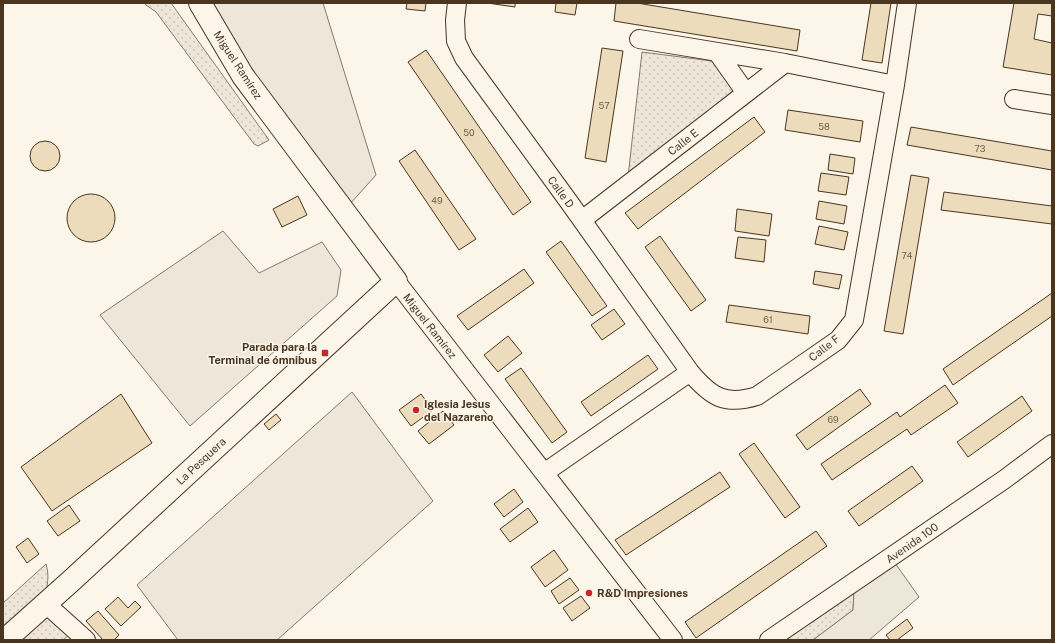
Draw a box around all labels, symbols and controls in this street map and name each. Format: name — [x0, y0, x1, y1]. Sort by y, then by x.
street label: Miguel Ramírez — [211, 29, 265, 101]
house number: 57 — [598, 100, 610, 111]
house number: 58 — [818, 121, 830, 132]
street label: Calle E — [665, 126, 701, 158]
house number: 50 — [463, 127, 475, 138]
house number: 73 — [975, 143, 986, 154]
street label: Calle D — [545, 174, 577, 210]
house number: 49 — [431, 195, 443, 206]
house number: 74 — [902, 250, 913, 261]
street label: Miguel Ramírez — [401, 291, 459, 361]
house number: 61 — [763, 314, 773, 325]
street label: Calle F — [806, 332, 842, 364]
place label: Parada para la Terminal de ómnibus — [209, 341, 317, 366]
marker: Parada para la Terminal de ómnibus — [320, 348, 330, 358]
place label: Iglesia Jesus del Nazareno — [424, 398, 493, 423]
marker: Iglesia Jesus del Nazareno — [411, 405, 421, 415]
house number: 69 — [827, 414, 839, 425]
street label: La Pesquera — [174, 435, 228, 487]
street label: Avenida 100 — [884, 520, 941, 565]
place label: R&D Impresiones — [597, 587, 688, 599]
marker: R&D Impresiones — [584, 588, 594, 598]

